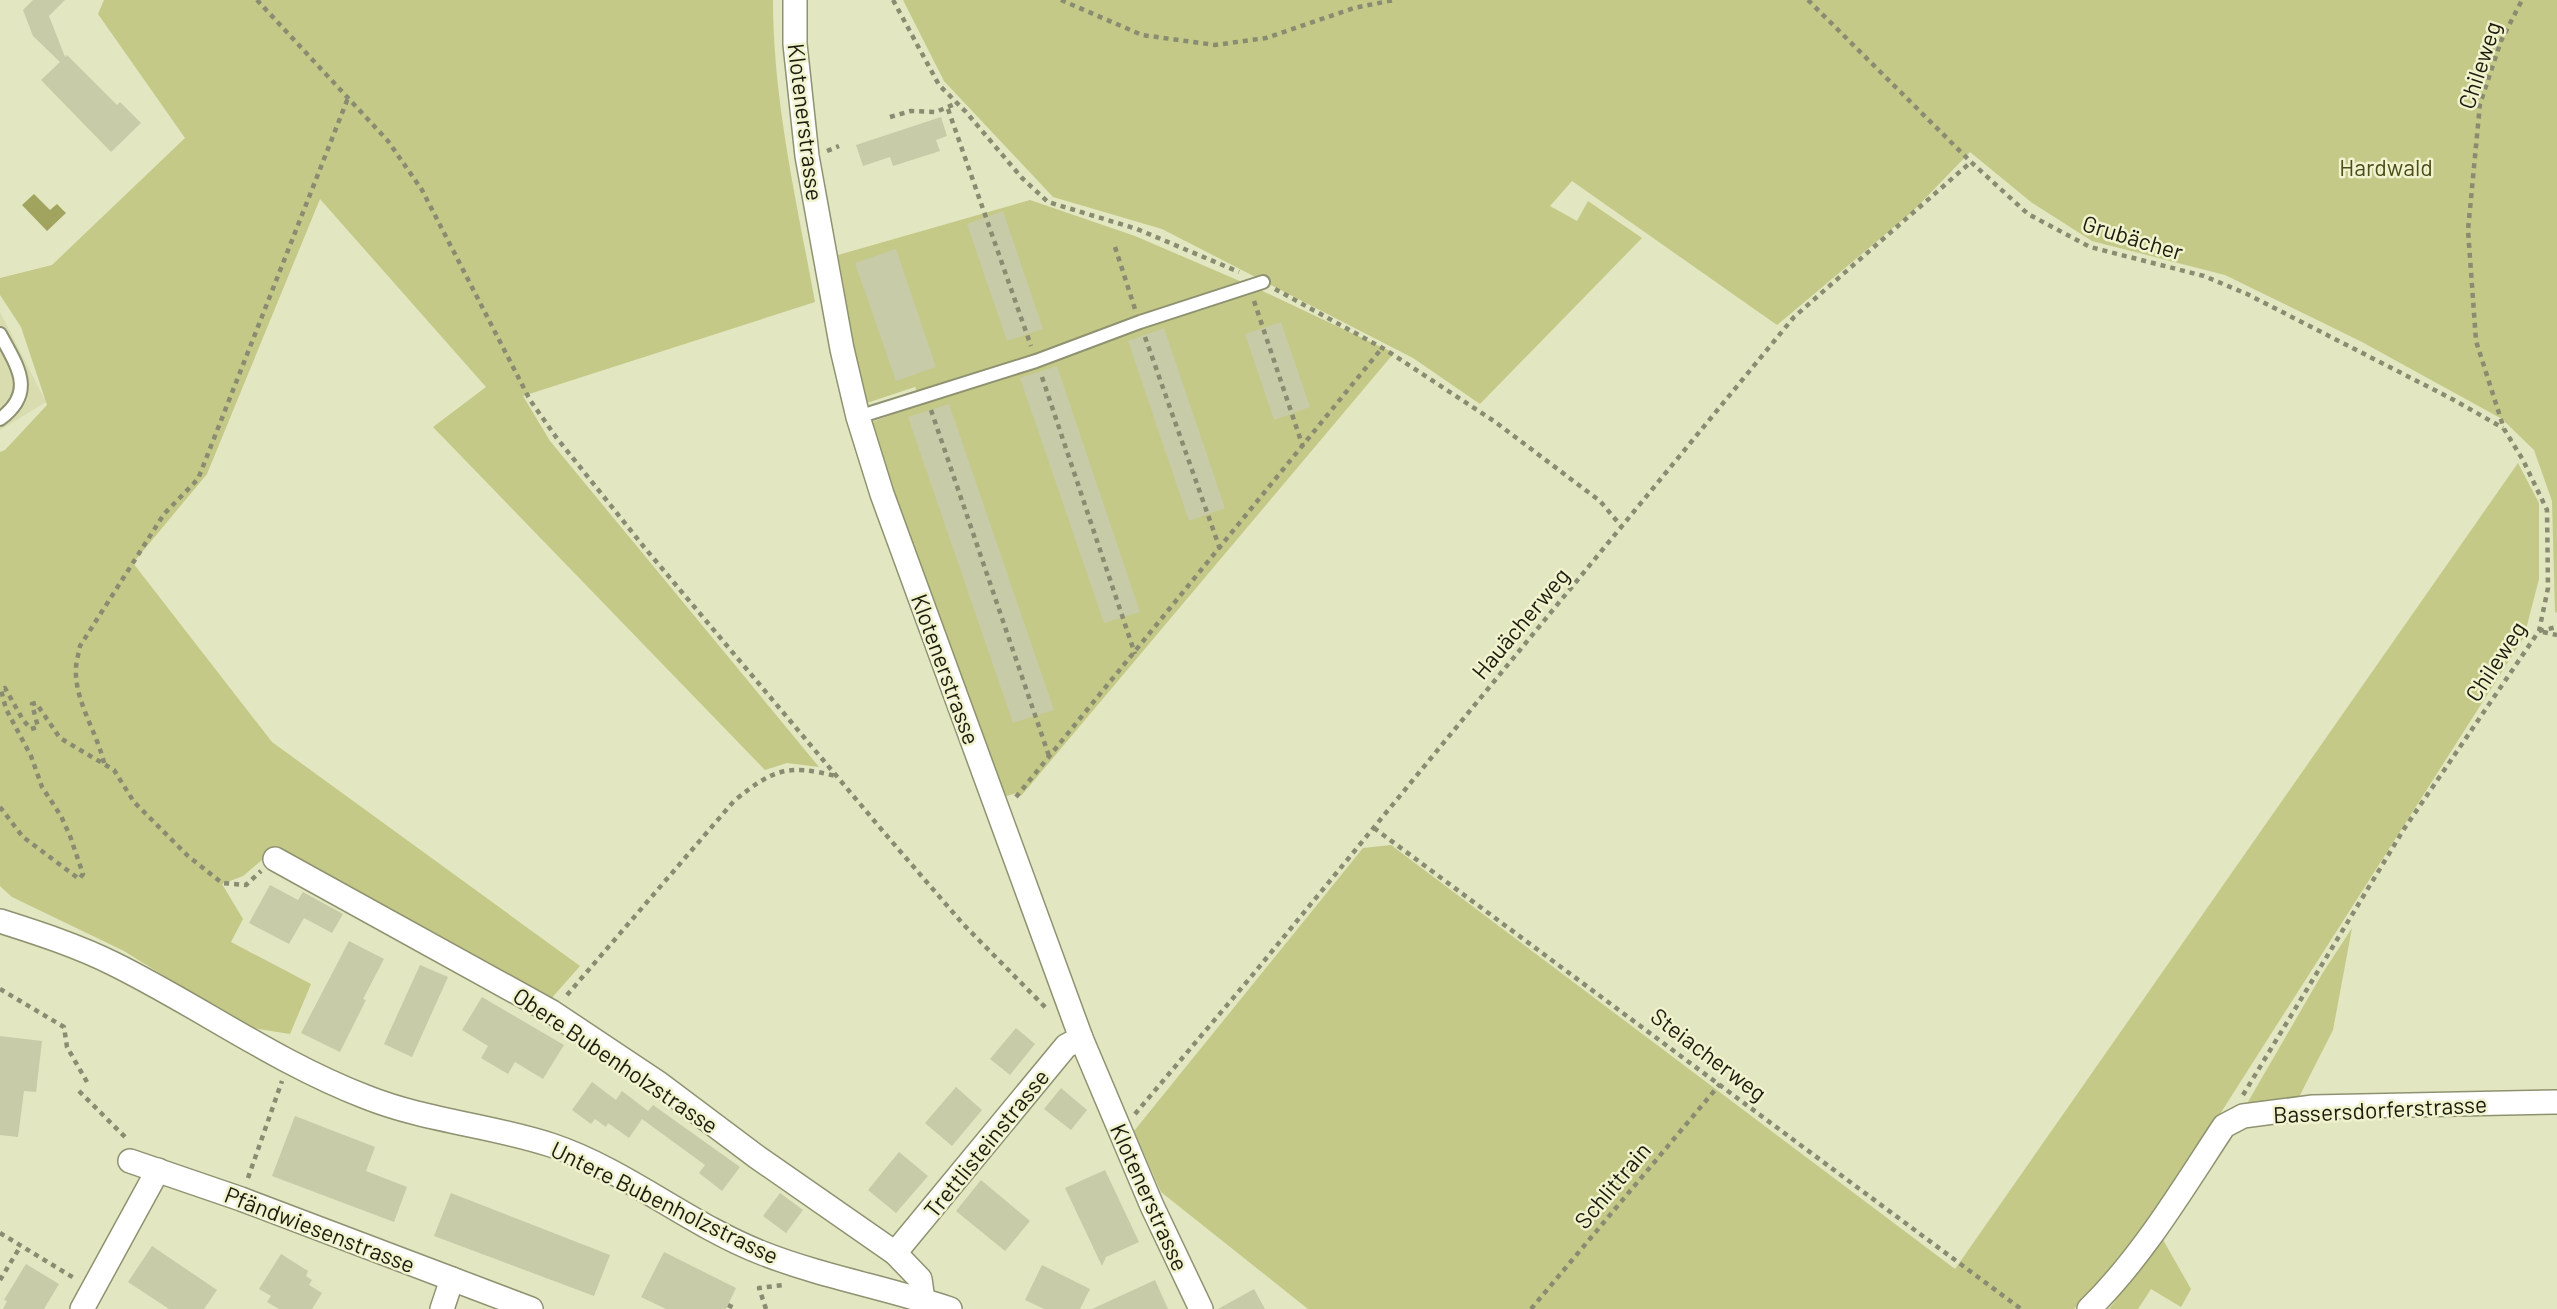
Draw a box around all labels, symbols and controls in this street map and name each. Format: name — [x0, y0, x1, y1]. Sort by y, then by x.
street label: Chileweg — [2452, 18, 2506, 112]
street label: Klotenerstrasse — [782, 42, 830, 202]
park label: Hardwald — [2339, 153, 2433, 181]
street label: Grubächer — [2079, 208, 2187, 266]
street label: Hauächerweg — [1465, 562, 1575, 684]
street label: Klotenerstrasse — [906, 590, 986, 748]
street label: Chileweg — [2459, 616, 2531, 706]
street label: Obere Bubenholzstrasse — [508, 981, 724, 1139]
street label: Steiacherweg — [1646, 1001, 1772, 1107]
street label: Trettlisteinstrasse — [917, 1063, 1055, 1223]
street label: Bassersdorferstrasse — [2272, 1089, 2488, 1129]
street label: Klotenerstrasse — [1105, 1119, 1195, 1275]
street label: Untere Bubenholzstrasse — [547, 1135, 783, 1269]
street label: Schlittrain — [1568, 1136, 1656, 1234]
street label: Pfändwiesenstrasse — [221, 1180, 419, 1278]

